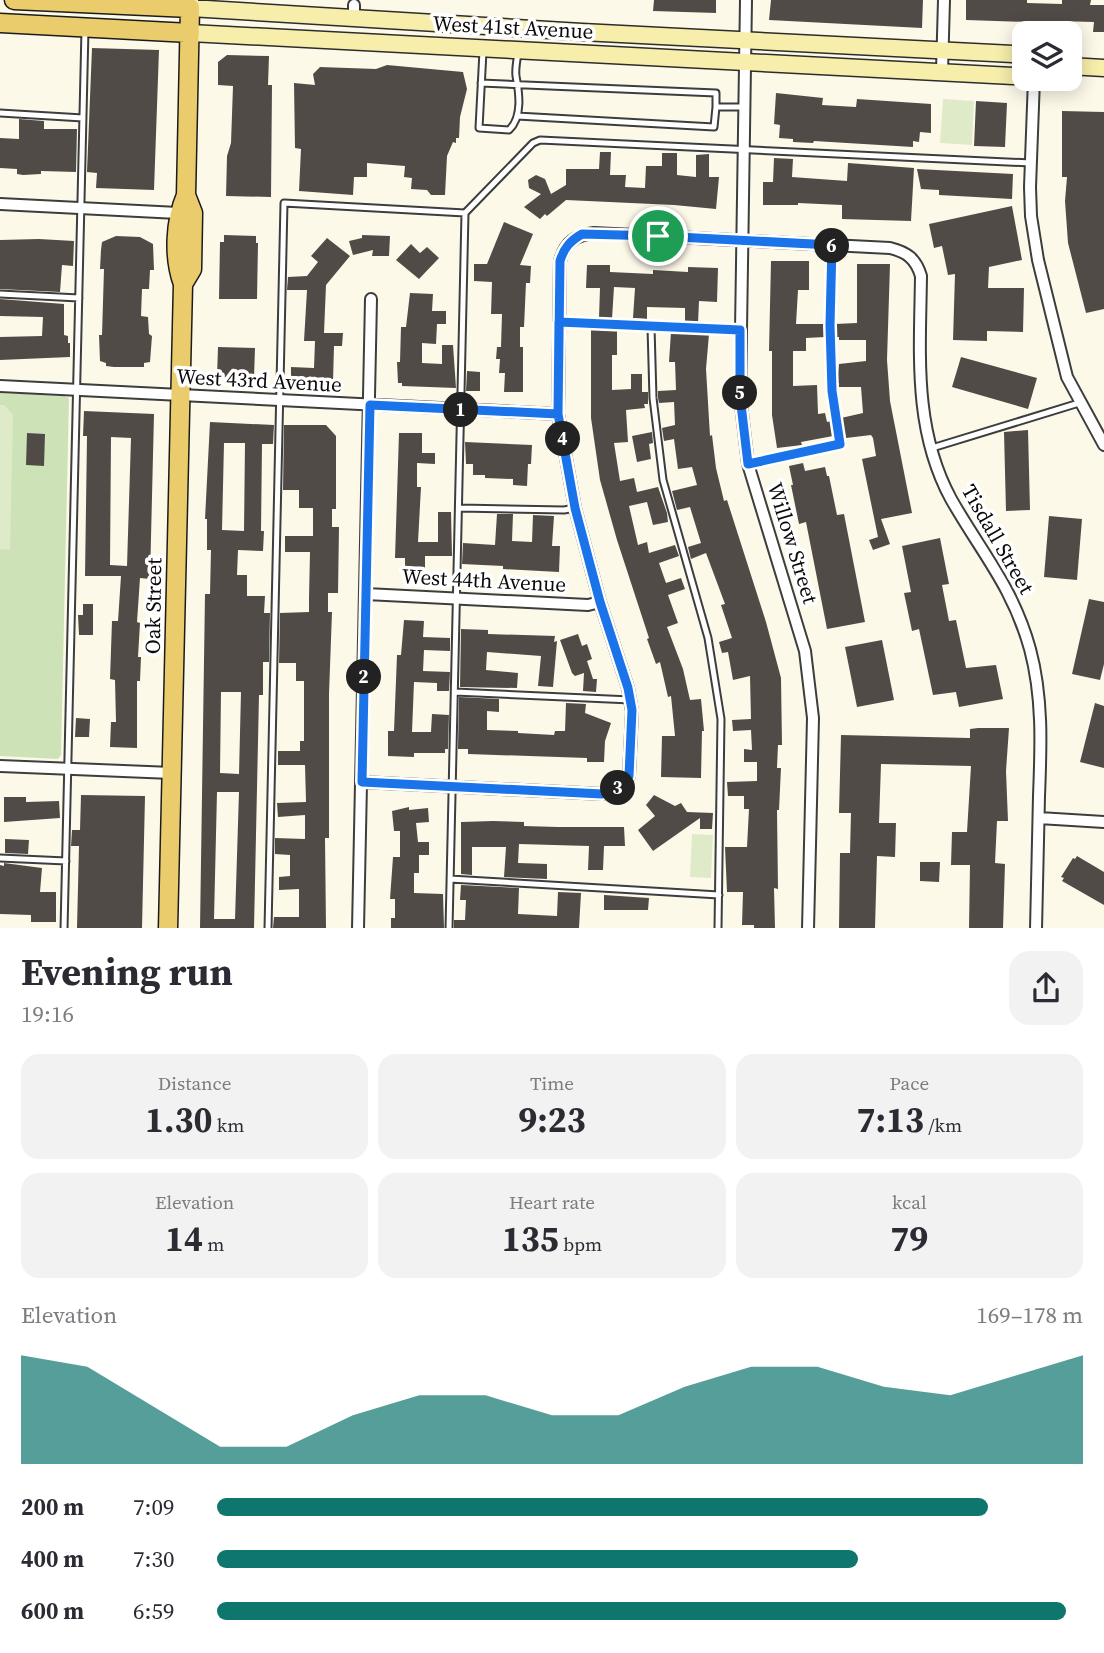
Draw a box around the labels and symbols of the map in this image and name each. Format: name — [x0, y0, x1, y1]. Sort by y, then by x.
street label: West 41st Avenue — [432, 8, 594, 46]
pin — [628, 206, 688, 266]
pin: 6 — [814, 229, 850, 264]
street label: West 43rd Avenue — [176, 361, 342, 399]
pin: 5 — [722, 376, 758, 410]
pin: 1 — [444, 392, 478, 428]
pin: 4 — [546, 422, 580, 457]
street label: Willow Street — [761, 479, 825, 607]
street label: Tisdall Street — [955, 479, 1041, 599]
street label: Oak Street — [138, 557, 168, 654]
street label: West 44th Avenue — [401, 561, 567, 599]
pin: 2 — [346, 660, 382, 694]
pin: 3 — [600, 770, 636, 806]

